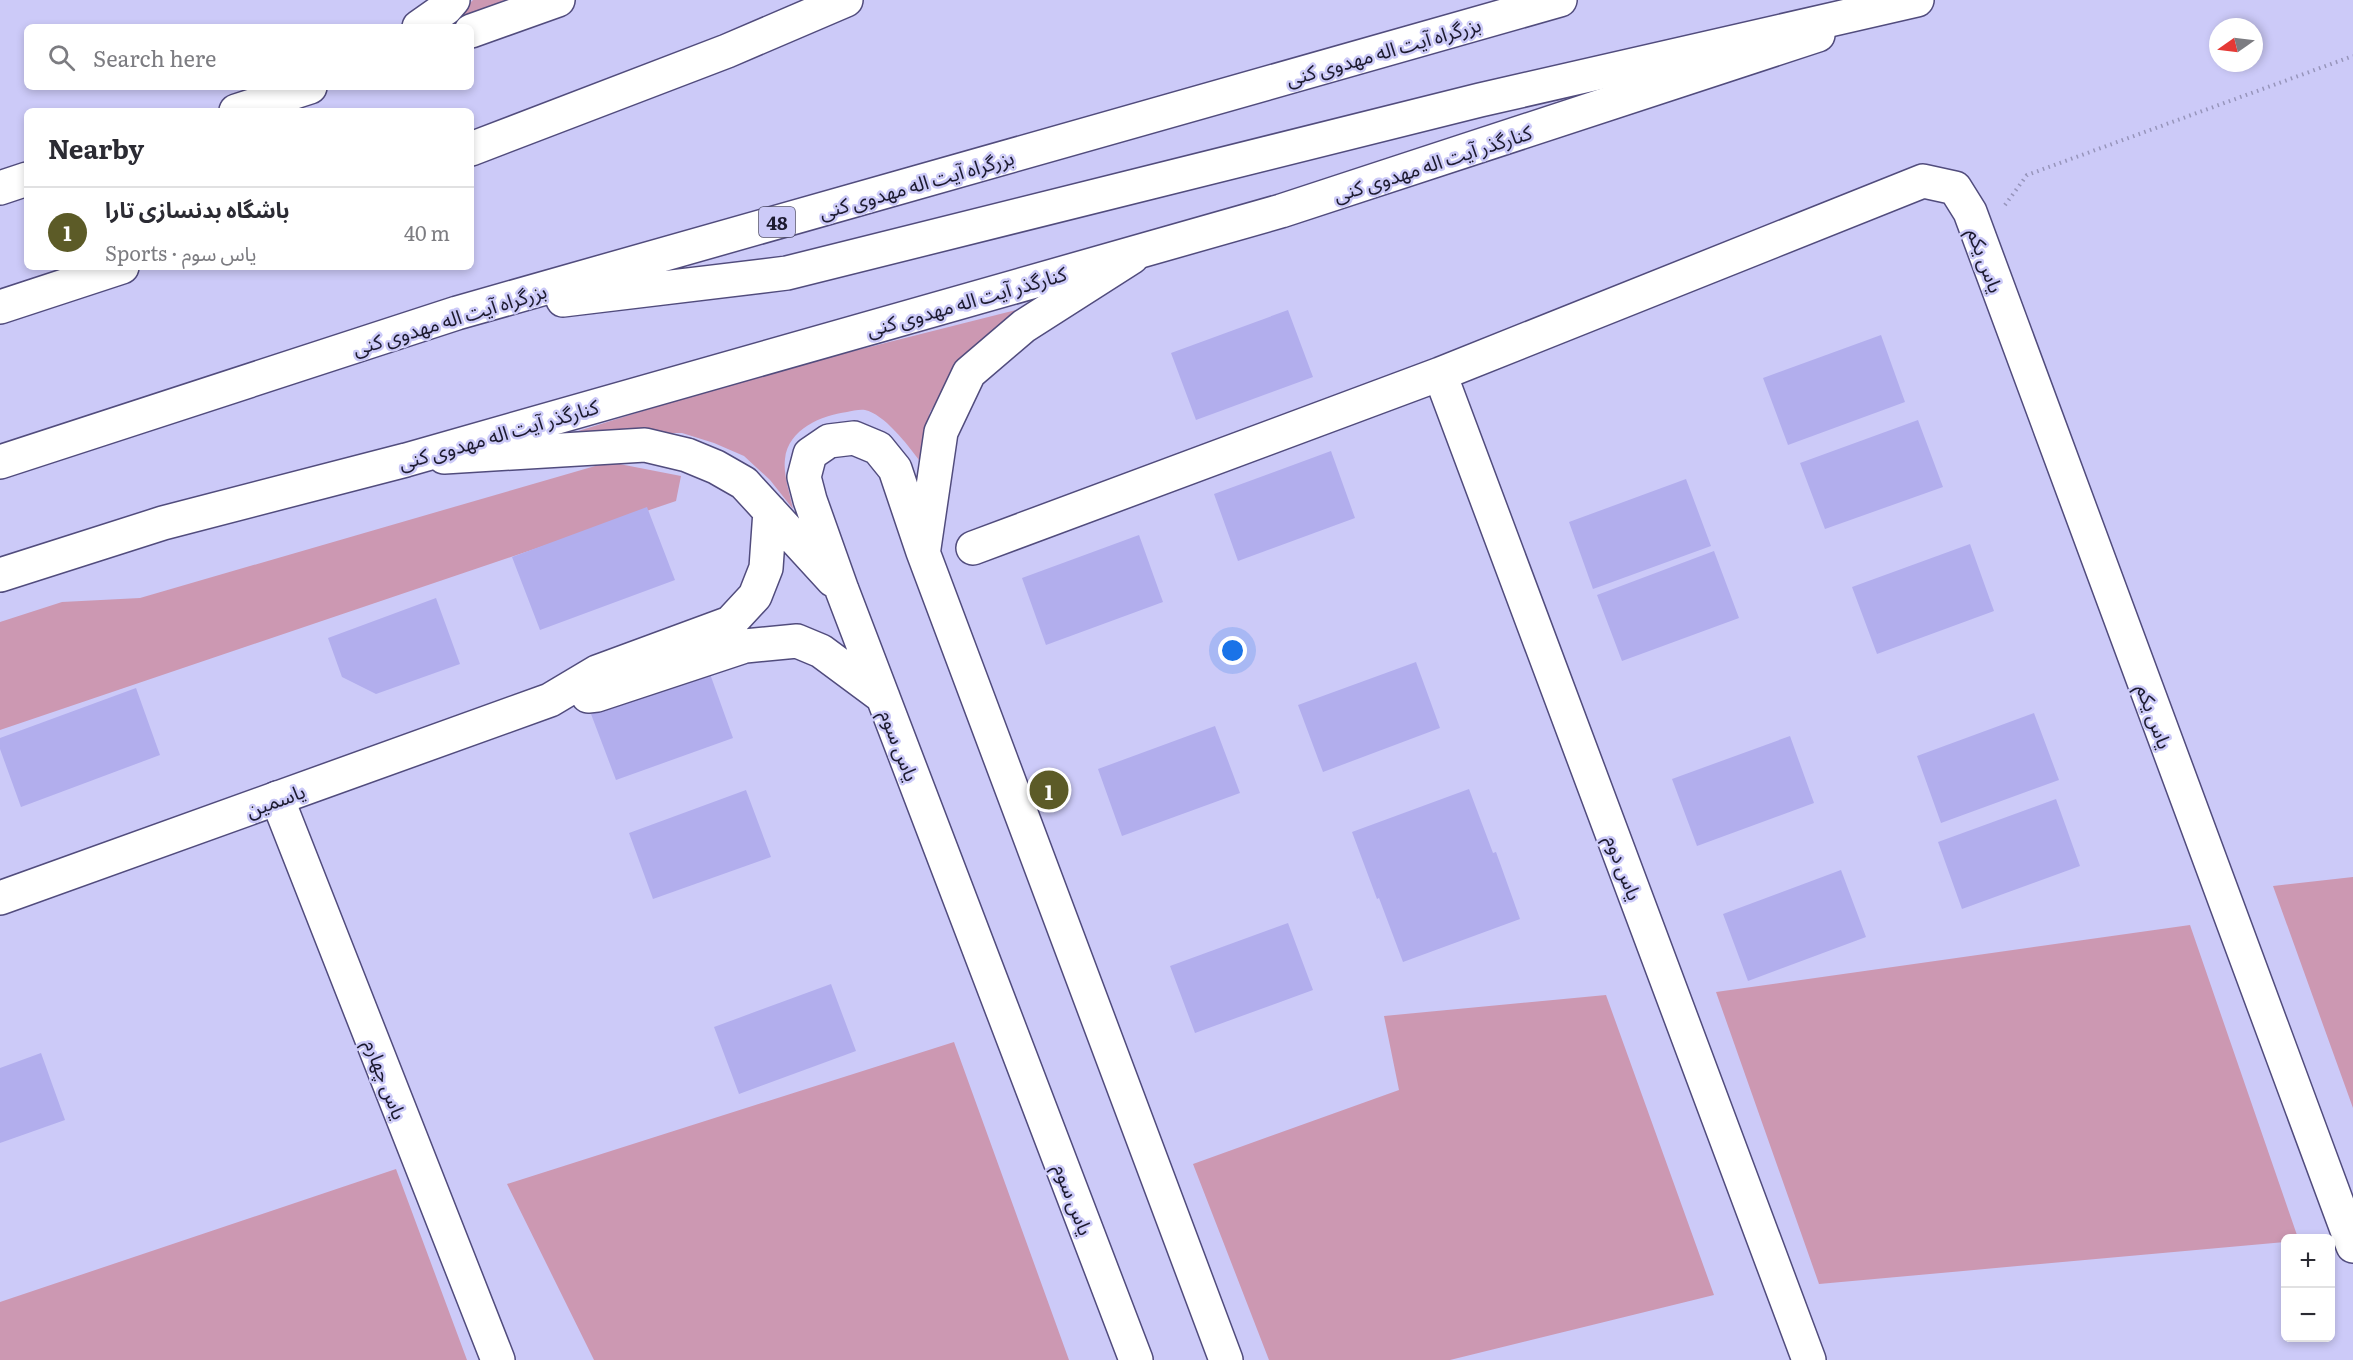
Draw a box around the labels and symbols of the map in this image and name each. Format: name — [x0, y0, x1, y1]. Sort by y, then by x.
street label: بزرگراه آیت اله مهدوی کنی — [1282, 8, 1484, 92]
north arrow — [2209, 18, 2263, 72]
street label: کنارگذر آیت اله مهدوی کنی — [1329, 115, 1536, 208]
street label: بزرگراه آیت اله مهدوی کنی — [815, 141, 1017, 225]
road number: 48 — [759, 207, 795, 237]
street label: یاس یکم — [1960, 223, 2013, 297]
street label: کنارگذر آیت اله مهدوی کنی — [862, 257, 1070, 343]
street label: بزرگراه آیت اله مهدوی کنی — [348, 274, 550, 362]
street label: کنارگذر آیت اله مهدوی کنی — [394, 390, 602, 476]
your location — [1218, 636, 1247, 665]
street label: یاس یکم — [2129, 679, 2182, 753]
street label: یاس سوم — [872, 705, 928, 786]
pin: 1 — [1030, 768, 1068, 812]
street label: یاسمین — [241, 774, 309, 824]
street label: یاس دوم — [1597, 830, 1651, 905]
street label: یاس چهارم — [356, 1034, 416, 1124]
street label: یاس سوم — [1046, 1159, 1102, 1240]

